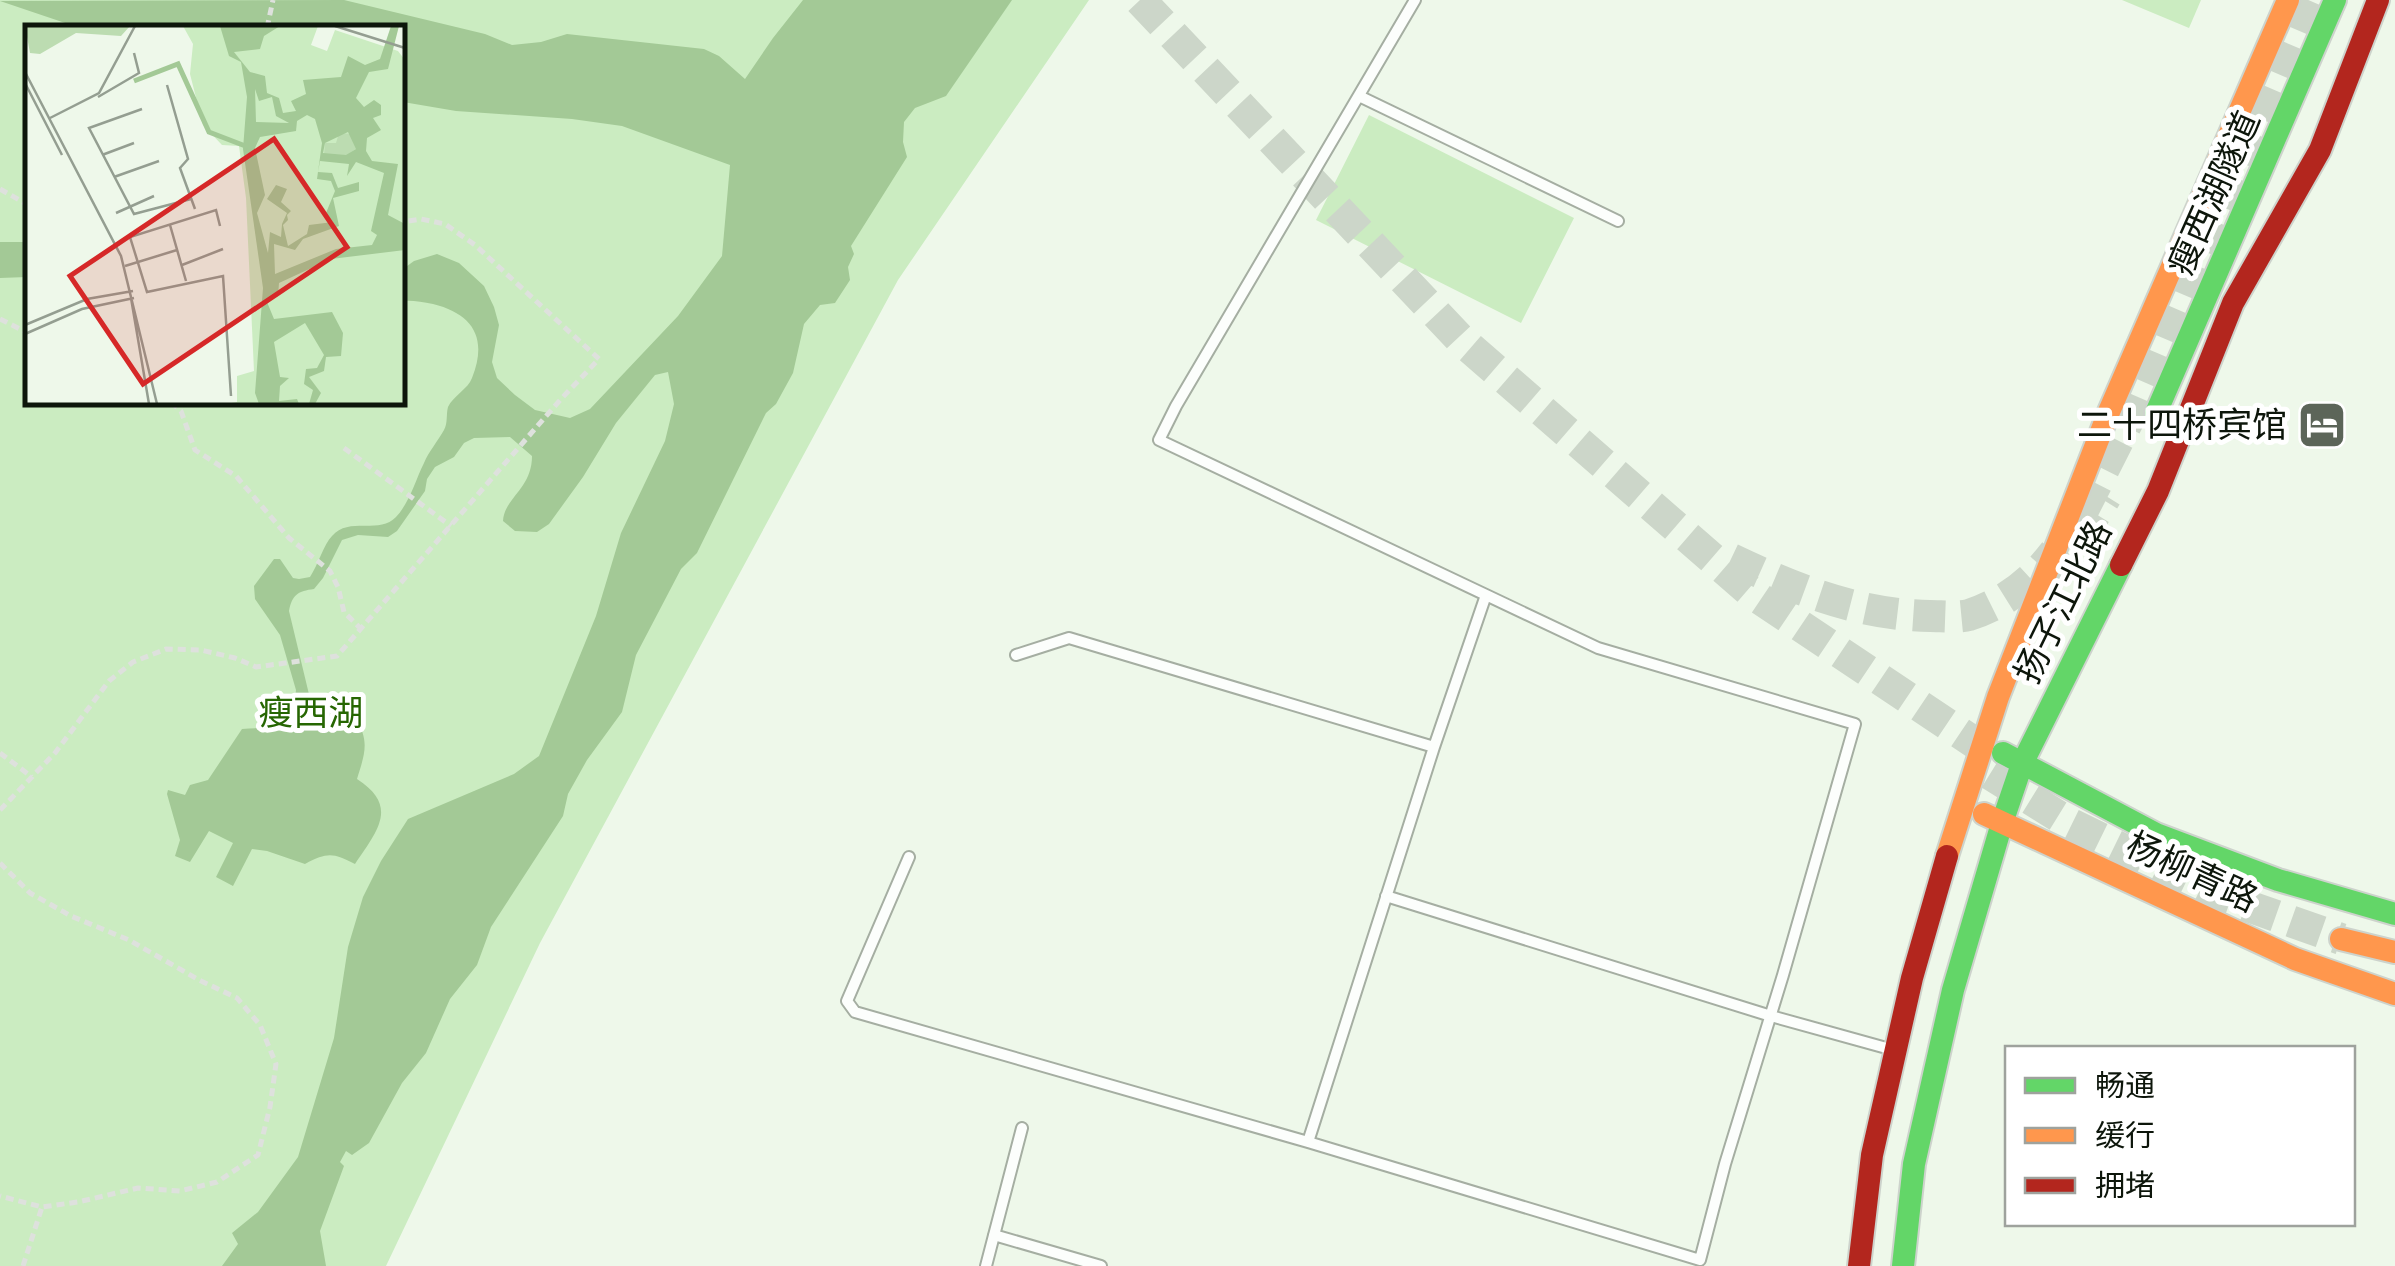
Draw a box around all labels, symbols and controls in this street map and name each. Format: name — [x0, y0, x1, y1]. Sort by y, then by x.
inset map — [25, 25, 405, 405]
street label: 瘦西湖隧道 — [2160, 105, 2270, 282]
hotel icon: 二十四桥宾馆 — [2296, 399, 2348, 451]
place label: 二十四桥宾馆 — [2077, 405, 2287, 447]
street label: 扬子江北路 — [2007, 515, 2121, 690]
park label: 瘦西湖 — [258, 693, 364, 735]
street label: 杨柳青路 — [2119, 824, 2264, 922]
legend — [2005, 1046, 2355, 1226]
text: 畅通 — [2095, 1068, 2155, 1105]
text: 缓行 — [2095, 1118, 2155, 1155]
text: 拥堵 — [2095, 1168, 2155, 1205]

